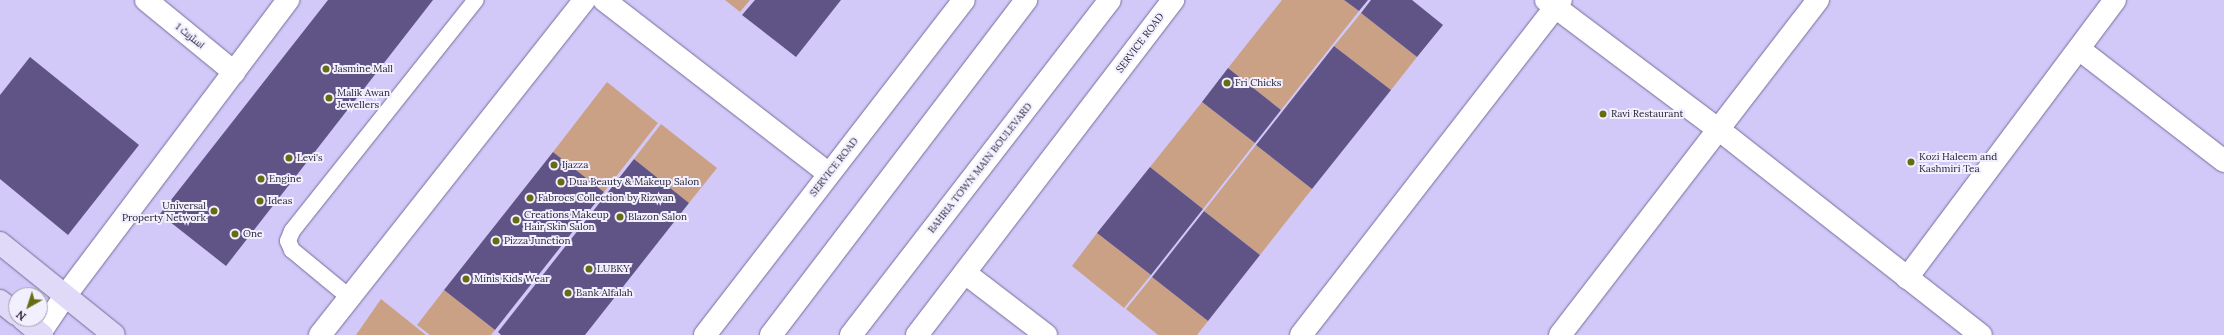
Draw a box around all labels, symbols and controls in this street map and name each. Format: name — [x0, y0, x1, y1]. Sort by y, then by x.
street label: SERVICE ROAD — [1114, 11, 1166, 75]
street label: اسٹریٹ 1 — [173, 21, 207, 51]
place label: Jasmine Mall — [334, 63, 393, 75]
marker: Jasmine Mall — [321, 64, 331, 74]
place label: Fri Chicks — [1235, 77, 1281, 89]
marker: Fri Chicks — [1222, 78, 1232, 88]
place label: Malik Awan Jewellers — [337, 86, 390, 110]
marker: Malik Awan Jewellers — [324, 93, 334, 103]
street label: BAHRIA TOWN MAIN BOULEVARD — [926, 101, 1034, 235]
place label: Ravi Restaurant — [1611, 108, 1683, 120]
marker: Ravi Restaurant — [1598, 109, 1608, 119]
street label: SERVICE ROAD — [807, 135, 861, 199]
place label: Kozi Haleem and Kashmiri Tea — [1919, 150, 1997, 174]
place label: Levi's — [297, 152, 323, 164]
marker: Levi's — [284, 153, 294, 163]
marker: Kozi Haleem and Kashmiri Tea — [1906, 157, 1916, 167]
place label: Ijazza — [562, 159, 588, 171]
marker: Ijazza — [549, 160, 559, 170]
place label: Engine — [269, 173, 301, 185]
marker: Engine — [256, 174, 266, 184]
place label: Dua Beauty & Makeup Salon — [569, 176, 699, 188]
marker: Dua Beauty & Makeup Salon — [556, 177, 566, 187]
place label: Fabrocs Collection by Rizwan — [538, 192, 674, 204]
marker: Fabrocs Collection by Rizwan — [525, 193, 535, 203]
place label: Ideas — [268, 195, 292, 207]
marker: Ideas — [255, 196, 265, 206]
place label: Universal Property Network — [122, 199, 206, 222]
marker: Universal Property Network — [209, 206, 219, 216]
place label: Creations Makeup Hair Skin Salon — [524, 208, 609, 232]
place label: Blazon Salon — [628, 211, 687, 223]
marker: Blazon Salon — [615, 212, 625, 222]
marker: Creations Makeup Hair Skin Salon — [511, 215, 521, 225]
place label: One — [243, 228, 262, 240]
marker: One — [230, 229, 240, 239]
place label: Pizza Junction — [504, 235, 570, 247]
marker: Pizza Junction — [491, 236, 501, 246]
place label: LUBKY — [597, 263, 629, 275]
marker: LUBKY — [584, 264, 594, 274]
place label: Minis Kids Wear — [474, 273, 549, 285]
marker: Minis Kids Wear — [461, 274, 471, 284]
north arrow — [8, 287, 48, 327]
place label: Bank Alfalah — [576, 287, 633, 299]
marker: Bank Alfalah — [563, 288, 573, 298]
text: N — [13, 307, 29, 324]

